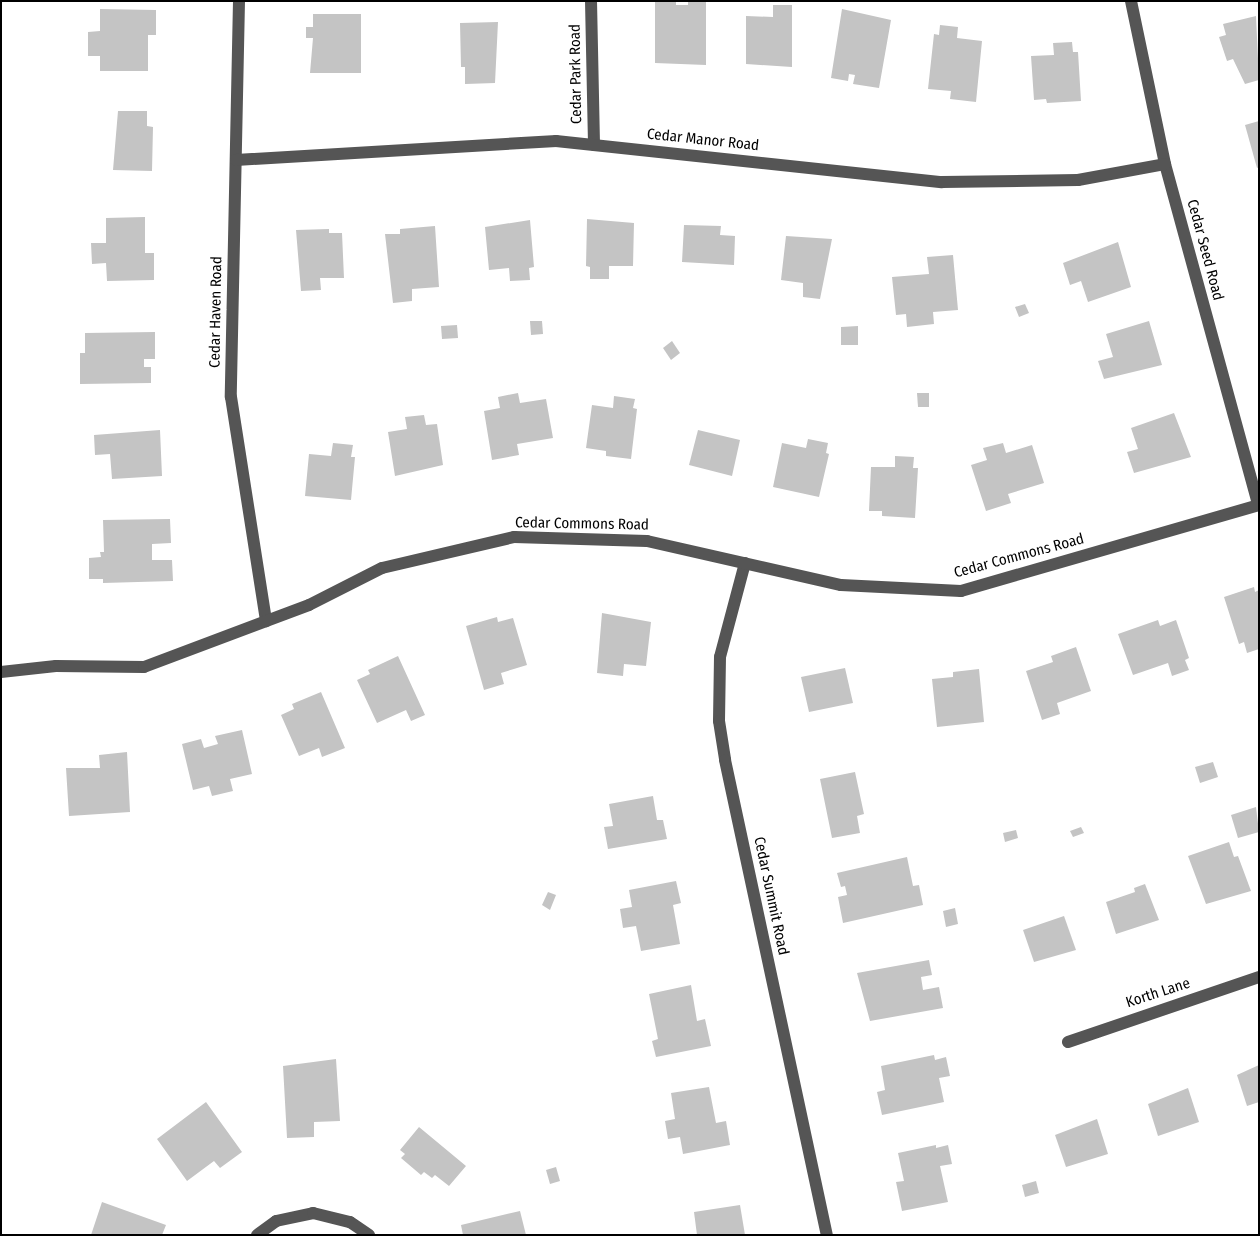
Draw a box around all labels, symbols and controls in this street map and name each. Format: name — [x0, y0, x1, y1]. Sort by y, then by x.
street label: Cedar Park Road — [566, 24, 586, 124]
street label: Cedar Manor Road — [646, 125, 760, 155]
street label: Cedar Seed Road — [1183, 198, 1227, 302]
street label: Cedar Haven Road — [206, 256, 226, 368]
street label: Cedar Commons Road — [515, 514, 649, 534]
street label: Cedar Commons Road — [952, 530, 1086, 582]
street label: Cedar Summit Road — [750, 835, 792, 957]
street label: Korth Lane — [1124, 974, 1192, 1012]

